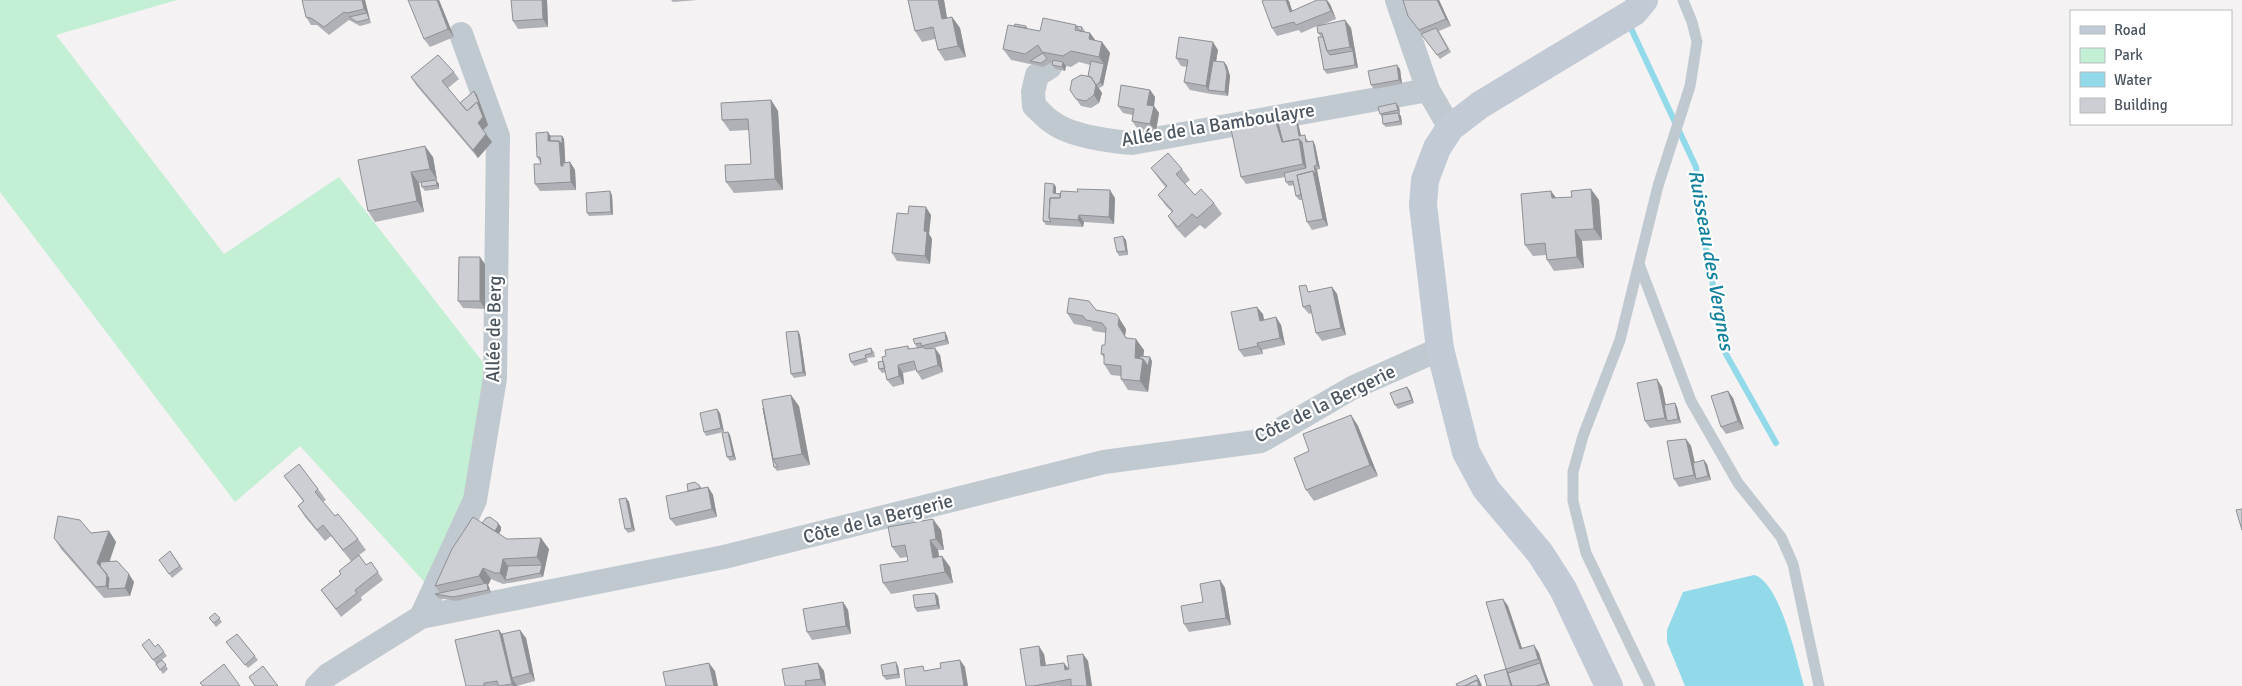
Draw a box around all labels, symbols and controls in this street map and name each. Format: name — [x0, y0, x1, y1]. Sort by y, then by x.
legend — [2070, 10, 2232, 125]
text: Road — [2114, 21, 2146, 39]
text: Park — [2114, 46, 2143, 64]
text: Water — [2114, 71, 2152, 89]
text: Building — [2114, 96, 2168, 114]
street label: Allée de la Bamboulayre — [1120, 98, 1316, 152]
water label: Ruisseau des Vergnes — [1683, 168, 1740, 354]
street label: Allée de Berg — [481, 275, 507, 383]
street label: Côte de la Bergerie — [1251, 360, 1399, 448]
street label: Côte de la Bergerie — [801, 489, 955, 549]

